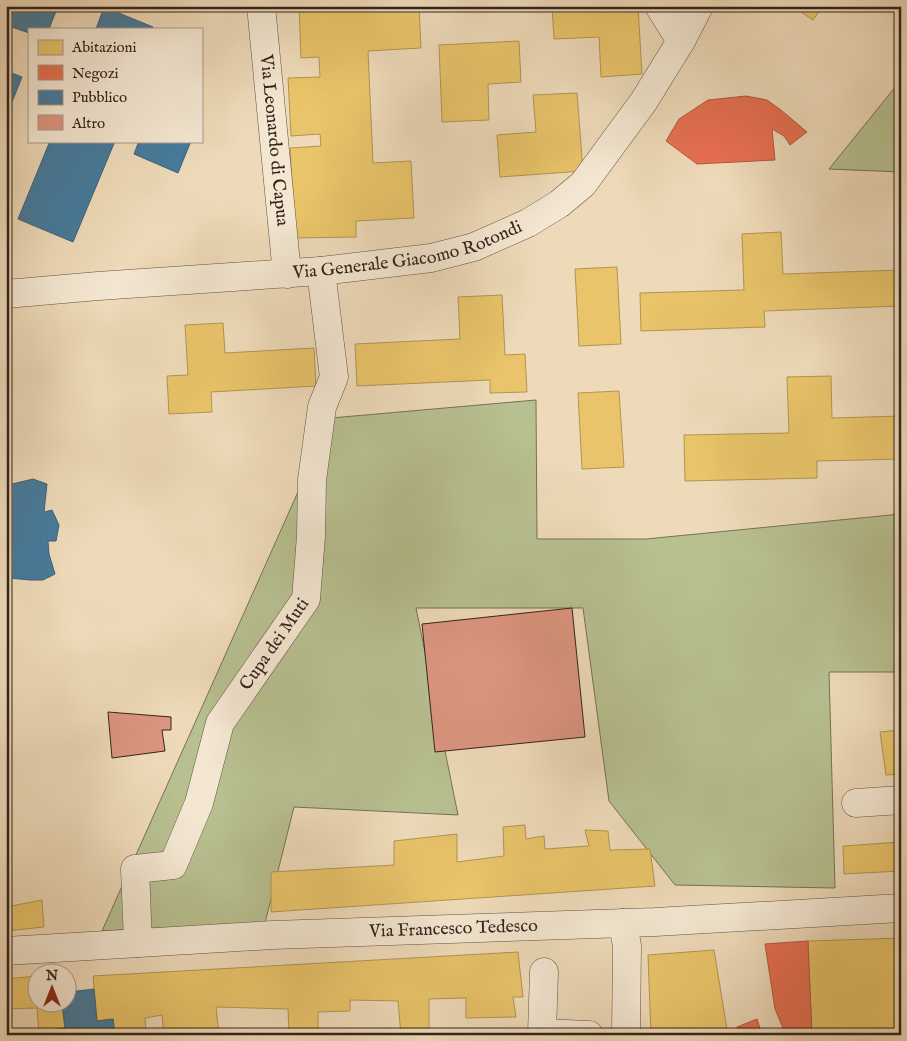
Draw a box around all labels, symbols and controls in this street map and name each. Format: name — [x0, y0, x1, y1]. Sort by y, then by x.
legend — [28, 28, 202, 142]
text: Abitazioni — [71, 38, 137, 57]
street label: Via Leonardo di Capua — [254, 53, 294, 227]
text: Negozi — [72, 64, 119, 83]
text: Pubblico — [72, 88, 127, 107]
text: Altro — [71, 114, 105, 133]
street label: Via Generale Giacomo Rotondi — [291, 215, 526, 284]
street label: Cupa dei Muti — [235, 593, 315, 695]
street label: Via Francesco Tedesco — [368, 914, 538, 943]
north arrow — [28, 964, 78, 1014]
text: N — [45, 967, 58, 985]

